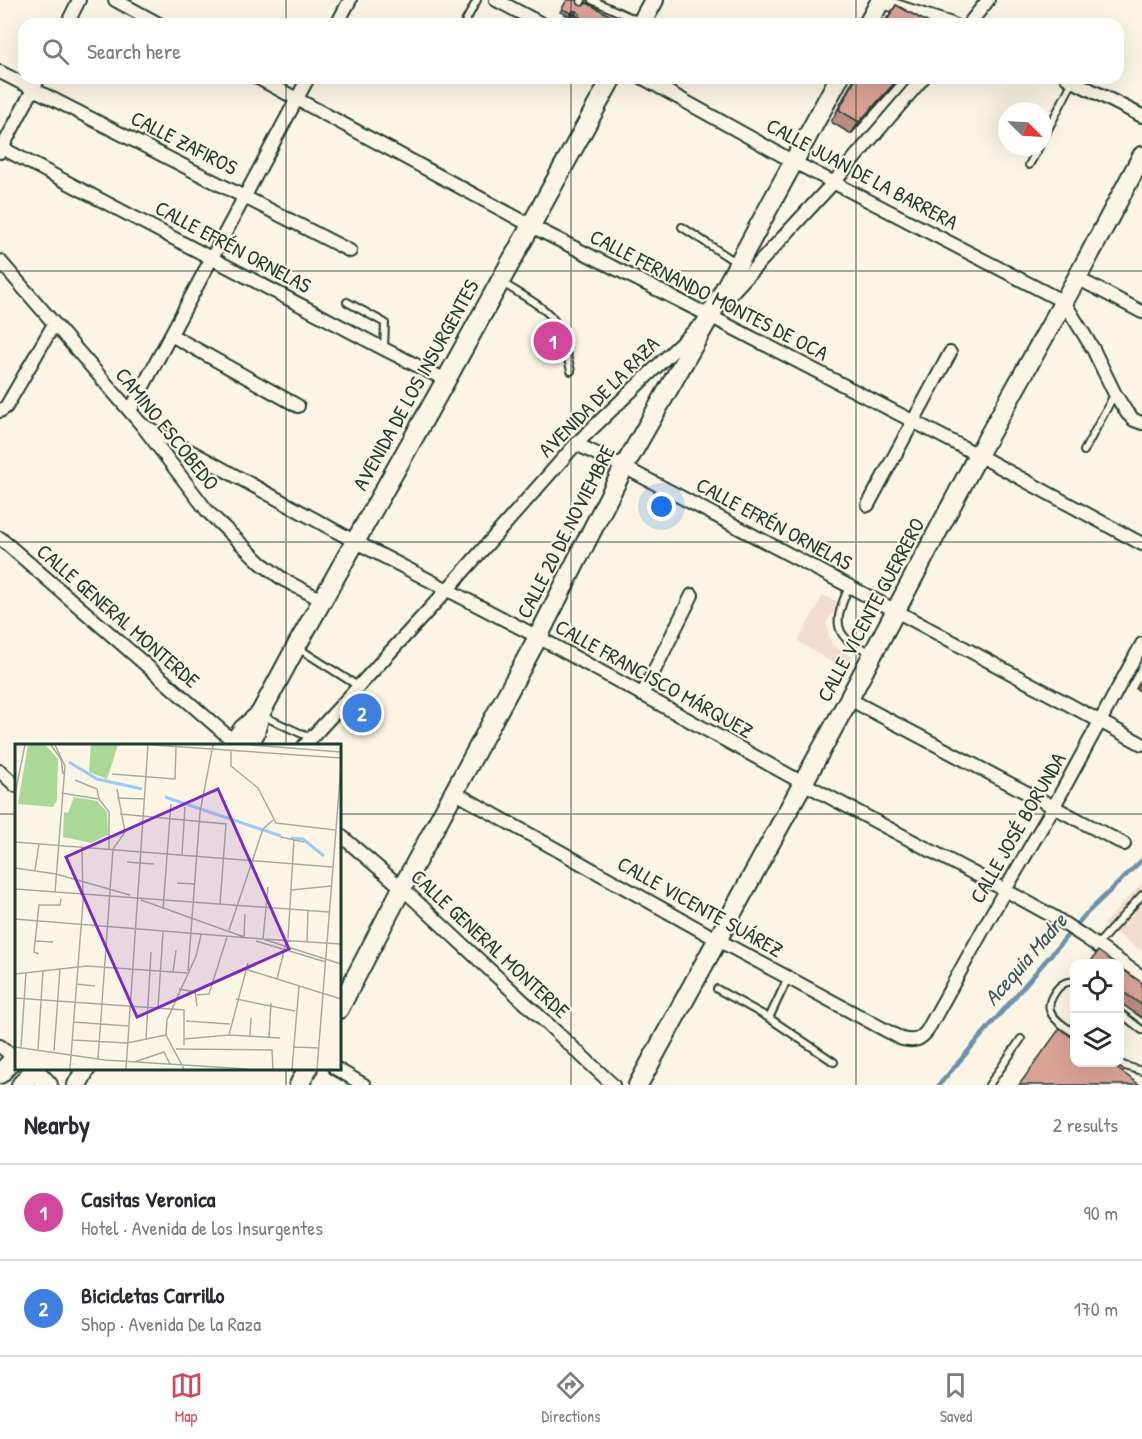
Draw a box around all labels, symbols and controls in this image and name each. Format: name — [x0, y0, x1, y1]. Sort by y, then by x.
search box — [18, 18, 1124, 84]
icon: search — [39, 35, 72, 68]
text: Search here — [87, 36, 181, 66]
north arrow — [998, 102, 1052, 156]
street label: CALLE ZAFIROS — [126, 103, 243, 182]
street label: CALLE JUAN DE LA BARRERA — [761, 111, 963, 236]
street label: CALLE EFRÉN ORNELAS — [150, 193, 317, 300]
street label: CALLE FERNANDO MONTES DE OCA — [585, 222, 833, 367]
street label: AVENIDA DE LOS INSURGENTES — [346, 274, 486, 495]
pin: 1 — [534, 318, 572, 364]
street label: AVENIDA DE LA RAZA — [532, 330, 666, 464]
street label: CAMINO ESCOBEDO — [109, 361, 226, 496]
street label: CALLE 20 DE NOVIEMBRE — [509, 440, 622, 623]
street label: CALLE EFRÉN ORNELAS — [691, 470, 858, 577]
your location — [647, 492, 676, 521]
street label: CALLE VICENTE GUERRERO — [810, 513, 931, 707]
street label: CALLE GENERAL MONTERDE — [31, 537, 206, 694]
street label: CALLE FRANCISCO MÁRQUEZ — [550, 612, 759, 745]
pin: 2 — [342, 690, 382, 736]
inset map — [15, 744, 340, 1070]
street label: CALLE JOSÉ BORUNDA — [963, 747, 1072, 908]
street label: CALLE VICENTE SUÁREZ — [612, 849, 788, 964]
street label: CALLE GENERAL MONTERDE — [405, 862, 576, 1025]
water label: Acequia Madre — [977, 906, 1074, 1012]
map controls — [1070, 959, 1124, 1067]
button: locate — [1070, 959, 1124, 1013]
button: layers — [1070, 1013, 1124, 1067]
text: Nearby — [24, 1107, 90, 1142]
text: 2 results — [1053, 1111, 1118, 1138]
text: Casitas Veronica — [81, 1184, 215, 1214]
text: 1 — [40, 1199, 47, 1226]
text: 90 m — [1084, 1199, 1118, 1226]
text: Hotel · Avenida de los Insurgentes — [81, 1214, 323, 1241]
text: Bicicletas Carrillo — [81, 1280, 224, 1310]
text: 2 — [39, 1295, 48, 1322]
text: 170 m — [1074, 1295, 1118, 1322]
text: Shop · Avenida De la Raza — [81, 1310, 261, 1337]
tab: Map — [170, 1369, 203, 1427]
tab: Directions — [542, 1369, 600, 1427]
tab: Saved — [939, 1369, 972, 1427]

